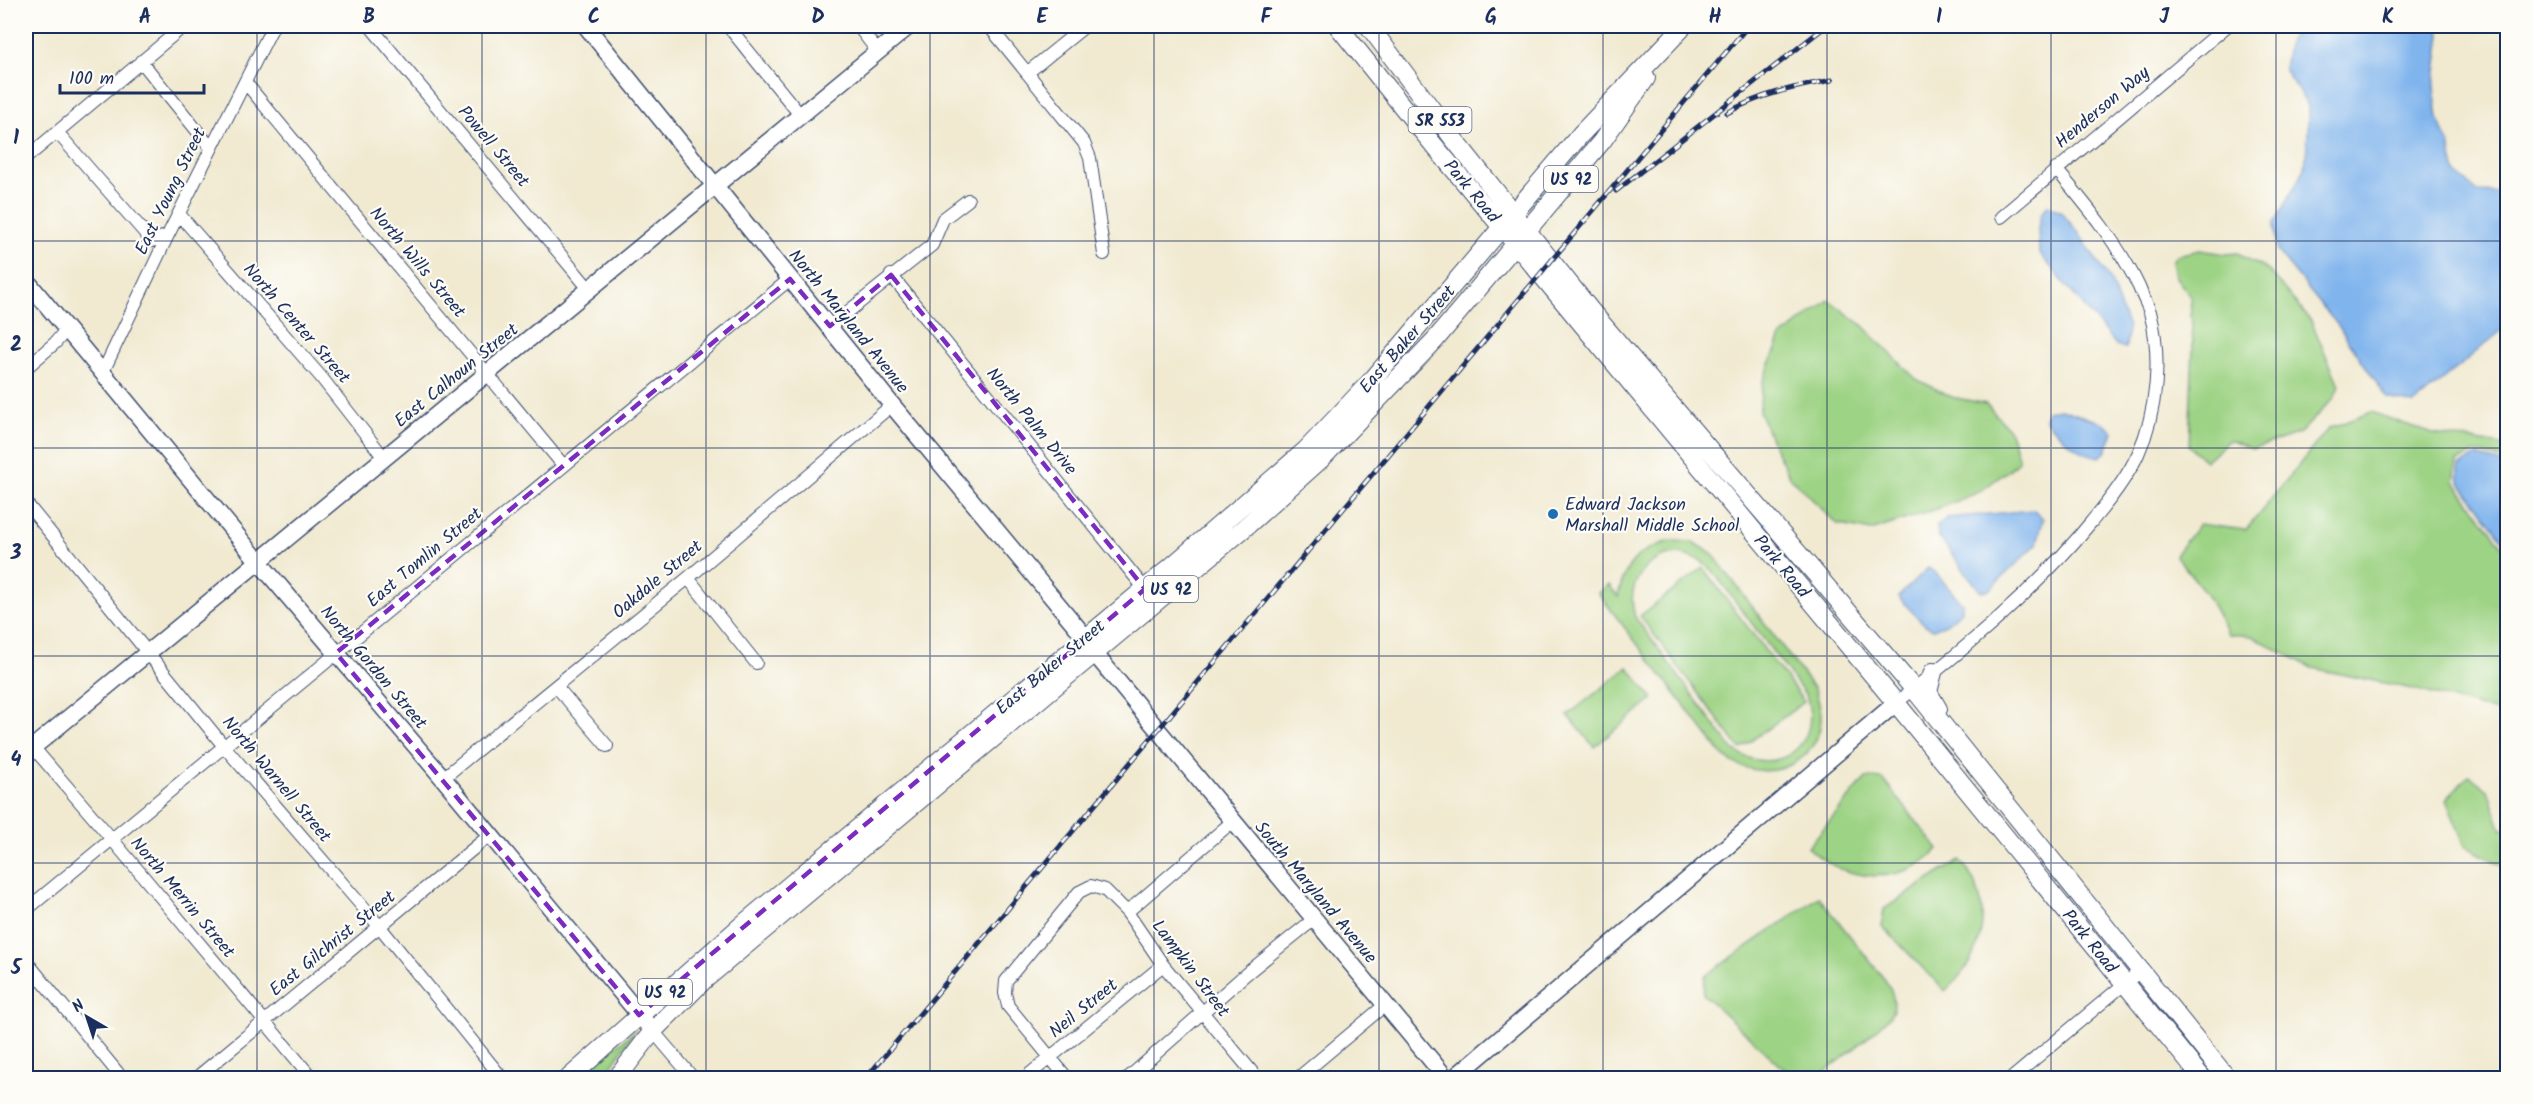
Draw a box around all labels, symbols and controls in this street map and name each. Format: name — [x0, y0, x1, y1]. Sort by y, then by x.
text: A — [139, 2, 151, 34]
text: B — [363, 2, 375, 34]
text: C — [588, 2, 600, 34]
text: D — [811, 2, 825, 34]
text: E — [1036, 2, 1048, 34]
text: F — [1261, 2, 1273, 34]
text: G — [1485, 2, 1497, 34]
text: H — [1708, 2, 1722, 34]
text: I — [1936, 2, 1942, 34]
text: J — [2159, 2, 2170, 34]
text: K — [2382, 2, 2394, 34]
scale bar — [60, 57, 204, 95]
street label: Henderson Way — [2049, 59, 2157, 157]
text: 100 m — [69, 65, 114, 94]
street label: Powell Street — [450, 99, 537, 195]
road number: SR 553 — [1408, 107, 1472, 133]
street label: East Young Street — [128, 122, 215, 260]
text: 1 — [13, 123, 19, 155]
street label: Park Road — [1435, 154, 1507, 231]
road number: US 92 — [1544, 166, 1598, 192]
street label: North Wills Street — [361, 201, 473, 326]
street label: North Maryland Avenue — [780, 243, 915, 401]
street label: North Center Street — [235, 257, 358, 392]
street label: East Baker Street — [1353, 278, 1464, 401]
street label: East Calhoun Street — [388, 316, 526, 436]
text: 2 — [10, 330, 22, 362]
street label: North Palm Drive — [978, 362, 1084, 482]
place label: Edward Jackson Marshall Middle School — [1565, 491, 1740, 541]
street label: East Tomlin Street — [360, 500, 490, 616]
marker: Edward Jackson Marshall Middle School — [1546, 507, 1560, 521]
street label: Park Road — [1745, 529, 1817, 606]
street label: Oakdale Street — [606, 533, 710, 627]
text: 3 — [10, 538, 22, 570]
road number: US 92 — [1144, 576, 1198, 602]
street label: North Gordon Street — [312, 599, 434, 737]
street label: East Baker Street — [990, 613, 1113, 723]
street label: North Warnell Street — [214, 710, 338, 851]
text: 4 — [11, 745, 22, 777]
street label: South Maryland Avenue — [1246, 815, 1383, 971]
street label: North Merrin Street — [122, 831, 242, 966]
street label: East Gilchrist Street — [263, 883, 403, 1004]
street label: Park Road — [2054, 903, 2125, 981]
street label: Lampkin Street — [1143, 914, 1237, 1025]
text: 5 — [10, 953, 23, 985]
street label: Neil Street — [1043, 971, 1126, 1046]
road number: US 92 — [638, 979, 692, 1005]
north arrow — [57, 987, 117, 1047]
text: N — [67, 994, 90, 1019]

